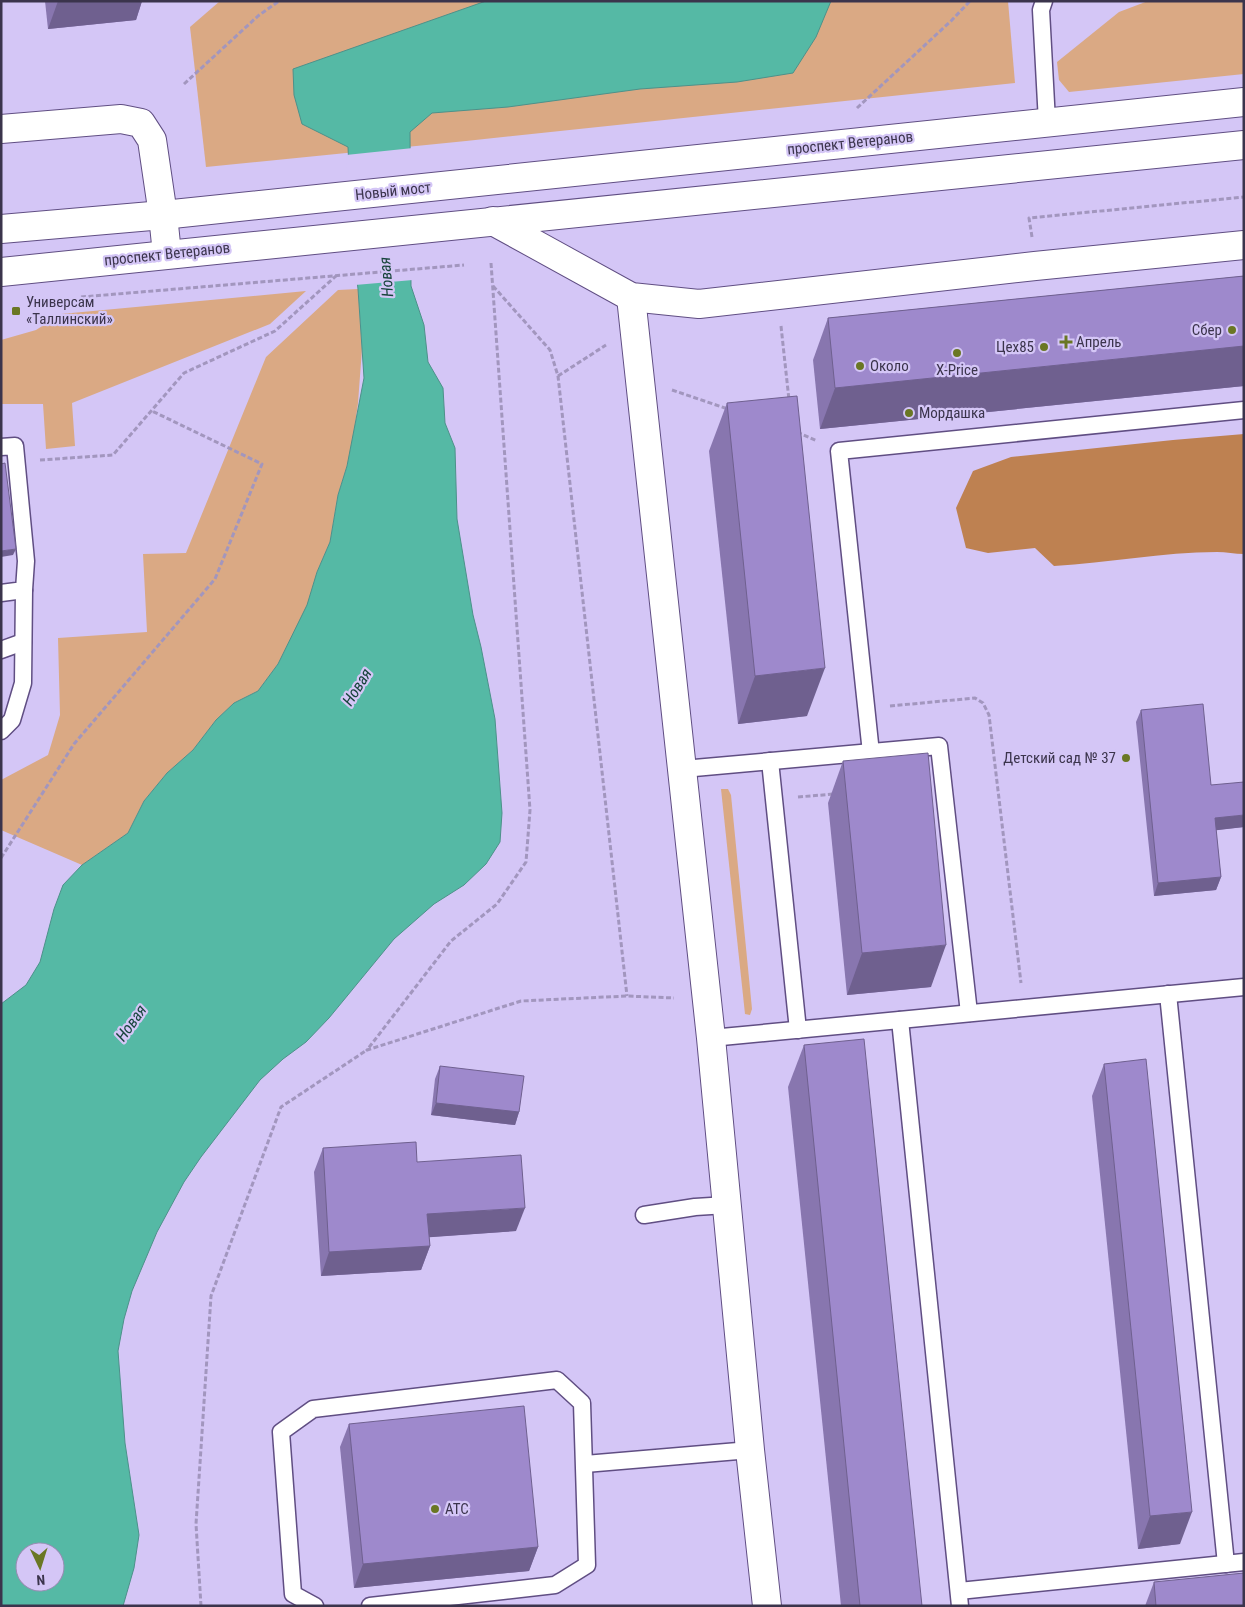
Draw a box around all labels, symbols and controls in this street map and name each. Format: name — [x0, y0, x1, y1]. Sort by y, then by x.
street label: проспект Ветеранов — [786, 127, 914, 159]
street label: Новый мост — [354, 178, 432, 204]
street label: проспект Ветеранов — [103, 238, 231, 270]
water label: Новая — [375, 256, 397, 298]
place label: Универсам «Таллинский» — [26, 293, 113, 328]
marker: Универсам «Таллинский» — [10, 305, 22, 317]
place label: Сбер — [1192, 321, 1222, 339]
marker: Сбер — [1226, 324, 1238, 336]
place label: Апрель — [1076, 333, 1122, 351]
marker: Апрель — [1060, 336, 1072, 348]
place label: Цех85 — [996, 338, 1034, 356]
marker: Цех85 — [1038, 341, 1050, 353]
marker: X-Price — [951, 347, 963, 359]
place label: Около — [870, 357, 909, 375]
marker: Около — [854, 360, 866, 372]
place label: X-Price — [936, 361, 978, 379]
place label: Мордашка — [919, 404, 985, 422]
marker: Мордашка — [903, 407, 915, 419]
water label: Новая — [338, 665, 376, 709]
place label: Детский сад № 37 — [1003, 749, 1116, 767]
marker: Детский сад № 37 — [1120, 752, 1132, 764]
water label: Новая — [112, 1001, 151, 1045]
place label: АТС — [445, 1500, 469, 1518]
marker: АТС — [429, 1503, 441, 1515]
north arrow — [15, 1542, 65, 1592]
text: N — [36, 1572, 46, 1588]

